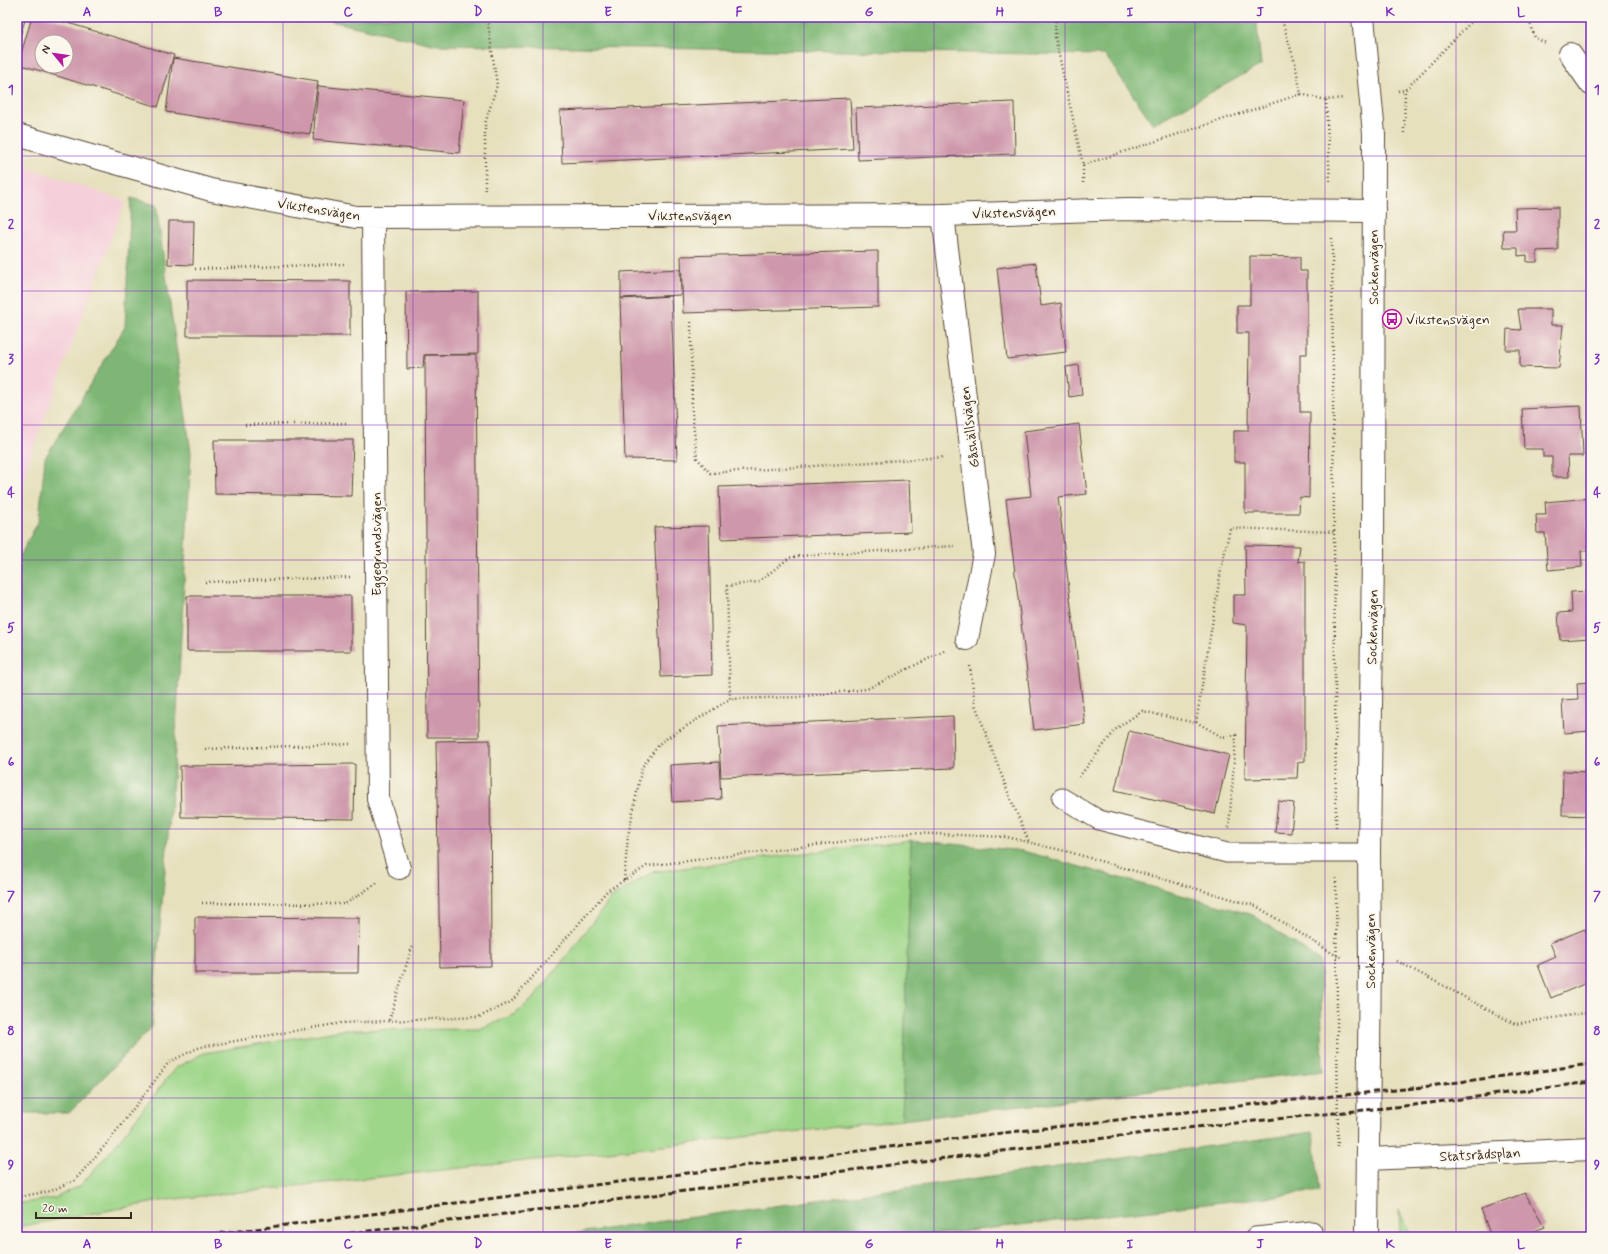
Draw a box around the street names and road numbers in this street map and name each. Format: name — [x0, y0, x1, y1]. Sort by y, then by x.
street label: Vikstensvägen — [276, 195, 362, 225]
street label: Vikstensvägen — [972, 203, 1056, 223]
street label: Vikstensvägen — [648, 207, 732, 225]
street label: Sockenvägen — [1365, 229, 1383, 305]
street label: Gåshällsvägen — [956, 385, 984, 469]
street label: Eggegrundsvägen — [368, 492, 388, 596]
street label: Sockenvägen — [1363, 589, 1383, 665]
street label: Sockenvägen — [1362, 913, 1380, 989]
street label: Statsrådsplan — [1439, 1144, 1521, 1166]

